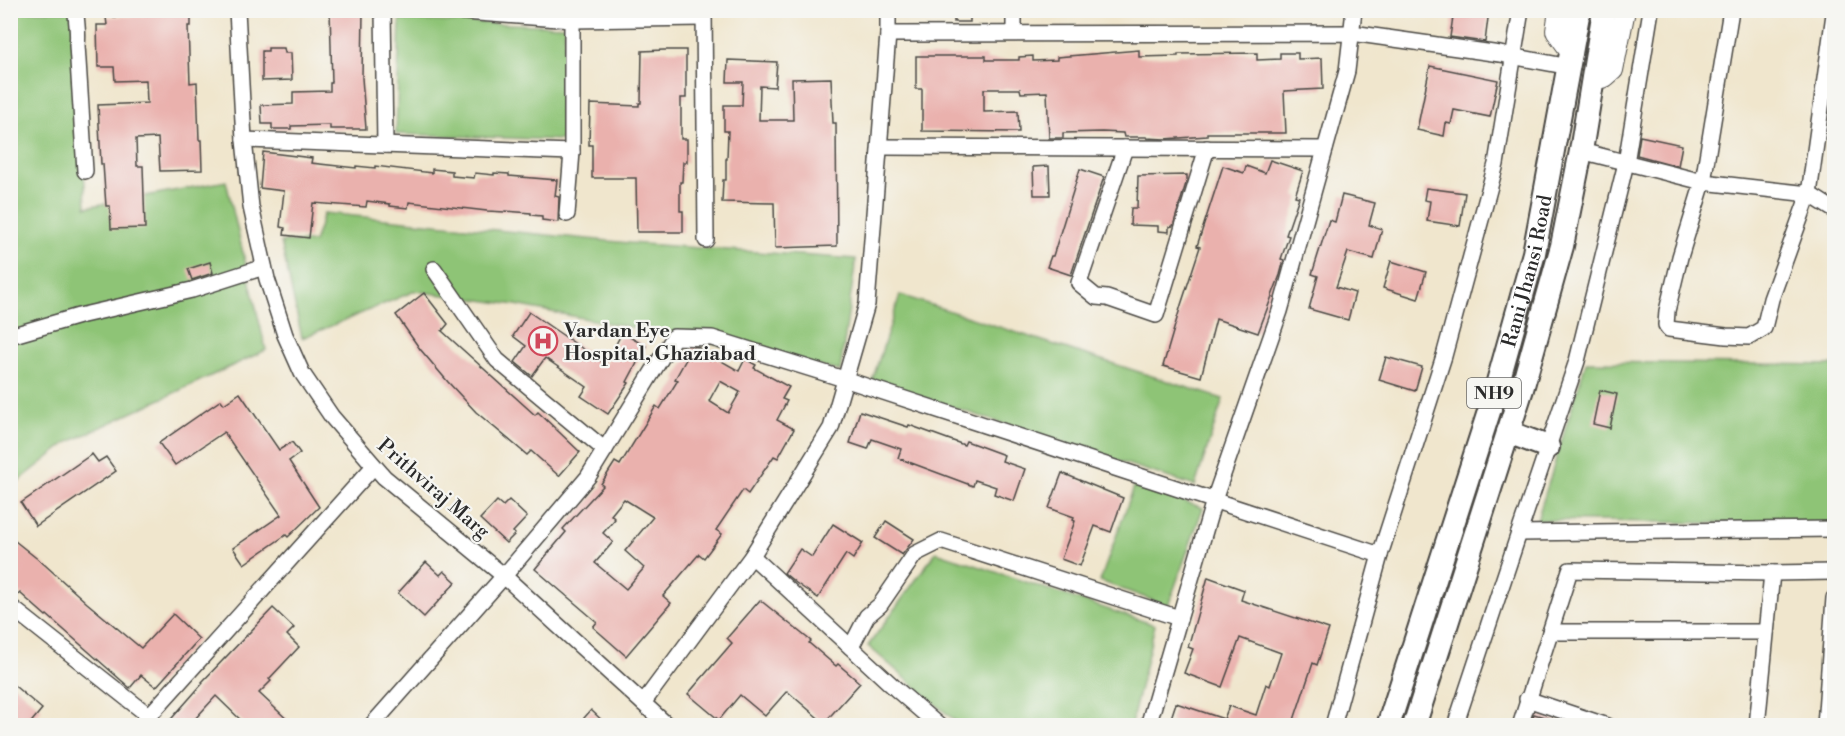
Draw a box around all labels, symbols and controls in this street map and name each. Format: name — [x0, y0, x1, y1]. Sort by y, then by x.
street label: Rani Jhansi Road — [1497, 192, 1559, 350]
place label: Vardan Eye Hospital, Ghaziabad — [563, 319, 756, 367]
hospital icon: Vardan Eye Hospital, Ghaziabad — [527, 325, 559, 357]
road number: NH9 — [1467, 378, 1521, 408]
street label: Prithviraj Marg — [372, 434, 495, 545]

